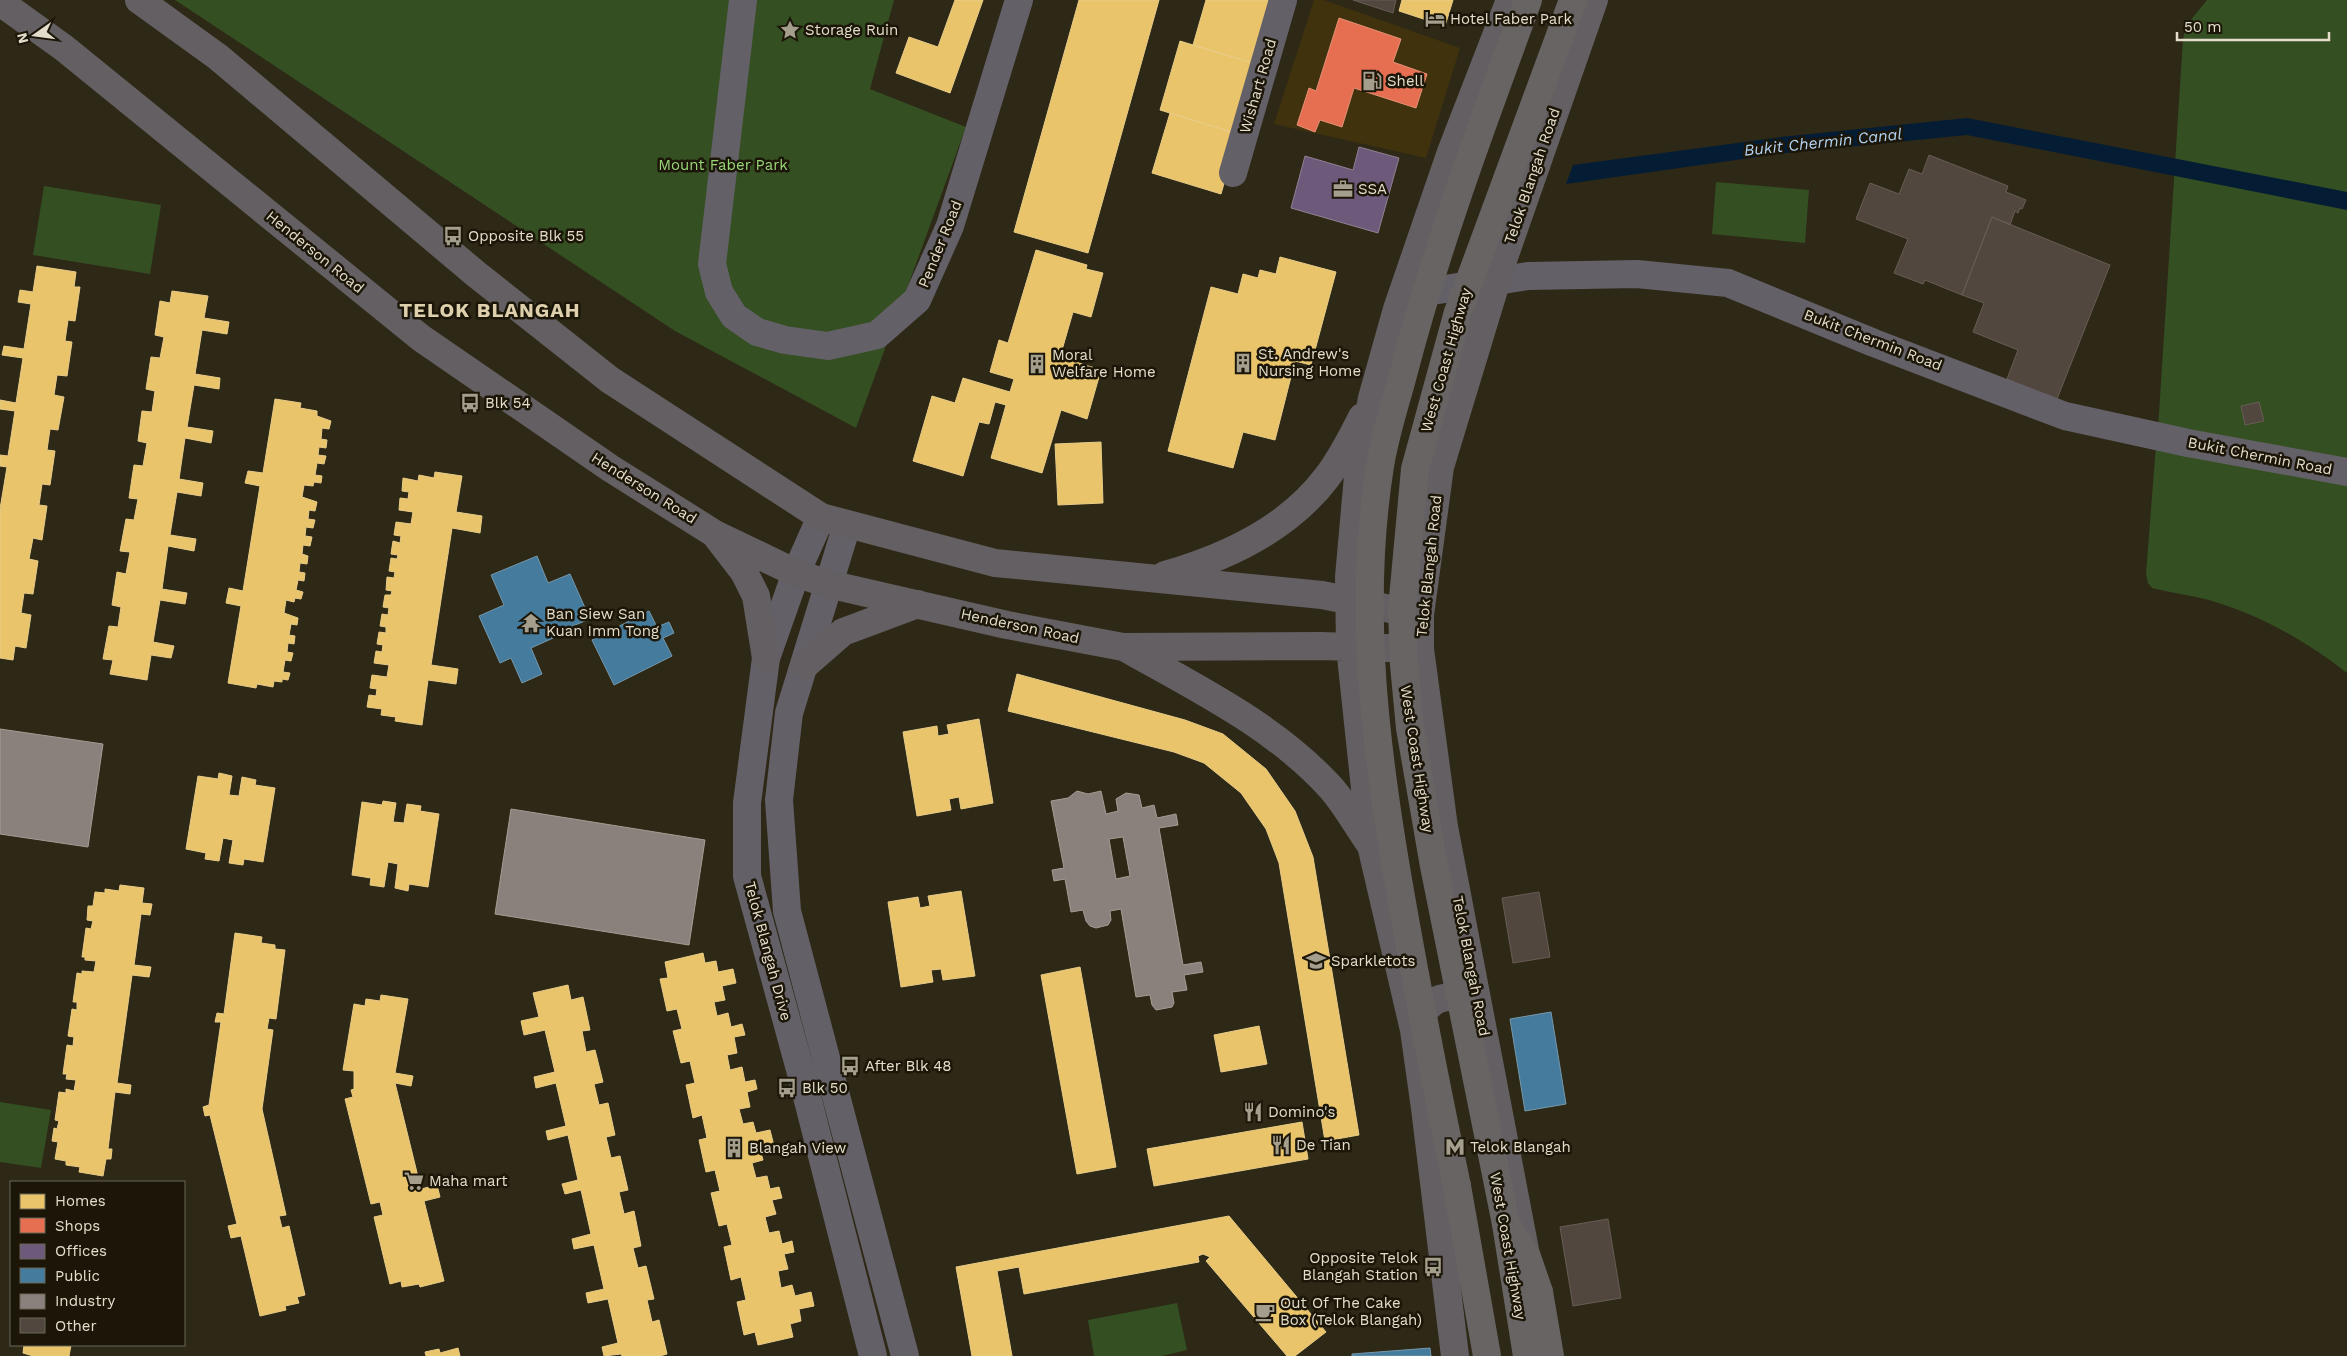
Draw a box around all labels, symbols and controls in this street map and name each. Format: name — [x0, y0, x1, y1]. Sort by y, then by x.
hotel icon: Hotel Faber Park — [1424, 8, 1446, 30]
north arrow — [10, 10, 60, 60]
place label: Hotel Faber Park — [1450, 10, 1572, 28]
scale bar — [2177, 10, 2330, 42]
text: 50 m — [2184, 18, 2221, 36]
place icon: Storage Ruin — [779, 19, 801, 41]
place label: Storage Ruin — [805, 21, 898, 39]
text: N — [13, 31, 31, 45]
street label: Wishart Road — [1236, 37, 1280, 135]
fuel station icon: Shell — [1361, 70, 1383, 92]
place label: Shell — [1387, 72, 1424, 90]
street label: Telok Blangah Road — [1500, 106, 1564, 246]
water label: Bukit Chermin Canal — [1743, 124, 1903, 160]
park label: Mount Faber Park — [658, 156, 788, 174]
office icon: SSA — [1332, 178, 1354, 200]
place label: SSA — [1358, 180, 1387, 198]
street label: Pender Road — [914, 198, 966, 290]
street label: Henderson Road — [262, 207, 368, 297]
bus stop icon: Opposite Blk 55 — [442, 225, 464, 247]
place label: Opposite Blk 55 — [468, 227, 584, 245]
street label: West Coast Highway — [1417, 286, 1475, 434]
district label: TELOK BLANGAH — [399, 298, 581, 322]
street label: Bukit Chermin Road — [1801, 305, 1945, 375]
place label: St. Andrew's Nursing Home — [1258, 345, 1361, 380]
place label: Moral Welfare Home — [1052, 346, 1156, 381]
building icon: St. Andrew's Nursing Home — [1232, 352, 1254, 374]
building icon: Moral Welfare Home — [1026, 353, 1048, 375]
bus stop icon: Blk 54 — [459, 392, 481, 414]
place label: Blk 54 — [485, 394, 531, 412]
street label: Bukit Chermin Road — [2186, 433, 2334, 479]
street label: Henderson Road — [588, 448, 700, 528]
street label: Telok Blangah Road — [1413, 494, 1445, 638]
place label: Ban Siew San Kuan Imm Tong — [546, 605, 659, 640]
street label: Henderson Road — [959, 605, 1081, 647]
temple icon: Ban Siew San Kuan Imm Tong — [520, 612, 542, 634]
street label: West Coast Highway — [1396, 684, 1438, 834]
street label: Telok Blangah Drive — [741, 879, 795, 1023]
street label: Telok Blangah Road — [1449, 894, 1493, 1038]
school or university icon: Sparkletots — [1305, 950, 1327, 972]
place label: Sparkletots — [1331, 952, 1416, 970]
bus stop icon: After Blk 48 — [839, 1055, 861, 1077]
place label: After Blk 48 — [865, 1057, 952, 1075]
bus stop icon: Blk 50 — [776, 1077, 798, 1099]
place label: Blk 50 — [802, 1079, 848, 1097]
restaurant icon: Domino's — [1242, 1101, 1264, 1123]
place label: Domino's — [1268, 1103, 1335, 1121]
restaurant icon: De Tian — [1270, 1134, 1292, 1156]
place label: De Tian — [1296, 1136, 1351, 1154]
metro station icon: Telok Blangah — [1444, 1136, 1466, 1158]
building icon: Blangah View — [723, 1137, 745, 1159]
place label: Telok Blangah — [1470, 1138, 1571, 1156]
place label: Blangah View — [749, 1139, 847, 1157]
supermarket icon: Maha mart — [403, 1170, 425, 1192]
street label: West Coast Highway — [1486, 1171, 1530, 1321]
place label: Maha mart — [429, 1172, 508, 1190]
legend — [10, 1181, 185, 1346]
text: Homes — [55, 1192, 106, 1210]
text: Shops — [55, 1217, 100, 1235]
text: Offices — [55, 1242, 107, 1260]
place label: Opposite Telok Blangah Station — [1302, 1249, 1418, 1284]
bus stop icon: Opposite Telok Blangah Station — [1422, 1256, 1444, 1278]
text: Public — [55, 1267, 100, 1285]
text: Industry — [55, 1292, 116, 1310]
place label: Out Of The Cake Box (Telok Blangah) — [1280, 1294, 1422, 1329]
cafe icon: Out Of The Cake Box (Telok Blangah) — [1254, 1301, 1276, 1323]
text: Other — [55, 1317, 97, 1335]

